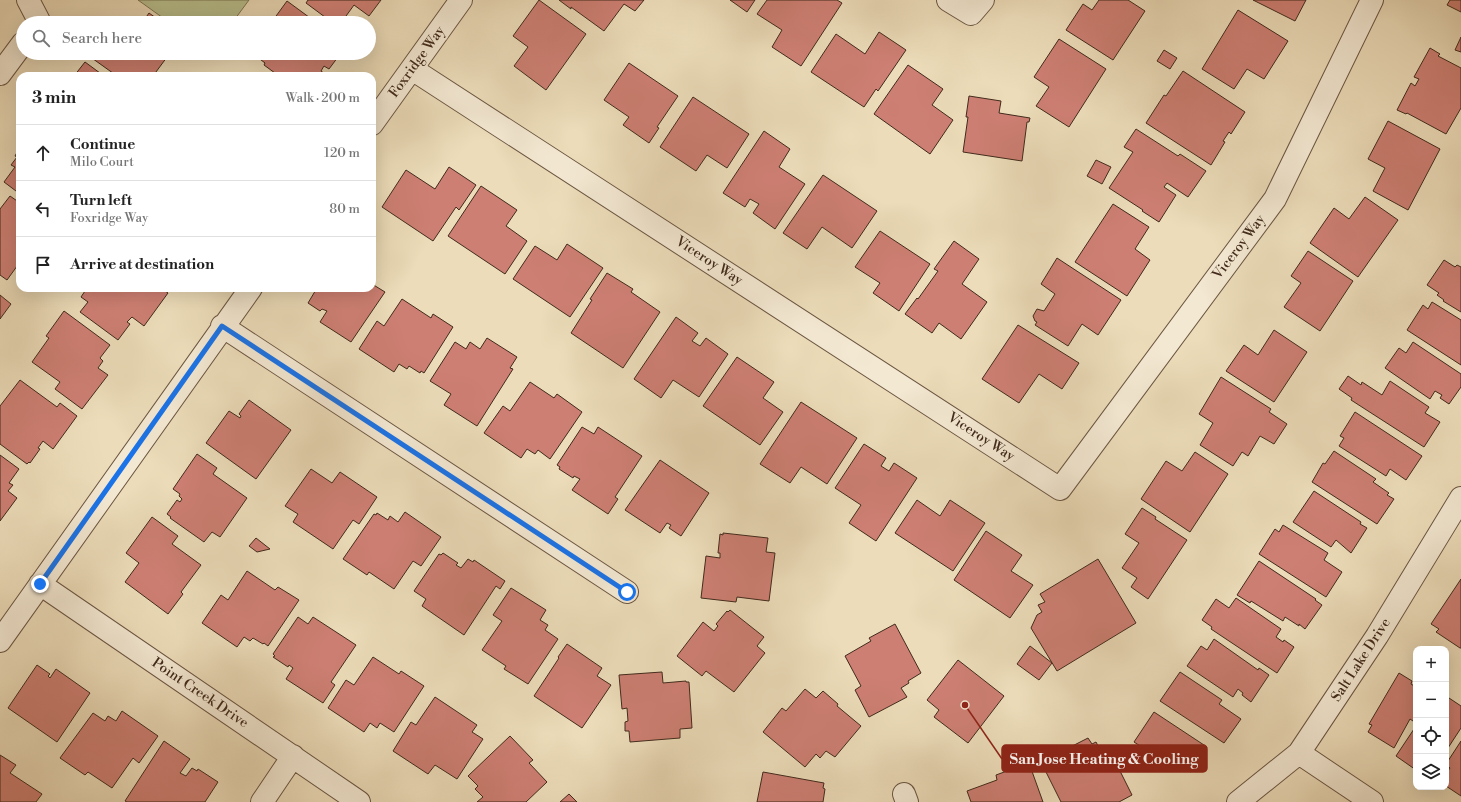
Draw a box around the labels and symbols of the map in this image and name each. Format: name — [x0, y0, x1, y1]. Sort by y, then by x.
street label: Foxridge Way — [385, 22, 449, 101]
street label: Viceroy Way — [1208, 211, 1269, 284]
street label: Viceroy Way — [671, 232, 746, 290]
street label: Viceroy Way — [943, 408, 1018, 466]
route end — [31, 575, 49, 593]
route start — [618, 583, 636, 601]
street label: Salt Lake Drive — [1327, 615, 1395, 705]
street label: Point Creek Drive — [148, 654, 252, 732]
callout: San Jose Heating & Cooling — [1002, 745, 1207, 772]
text: San Jose Heating & Cooling — [1009, 750, 1199, 769]

